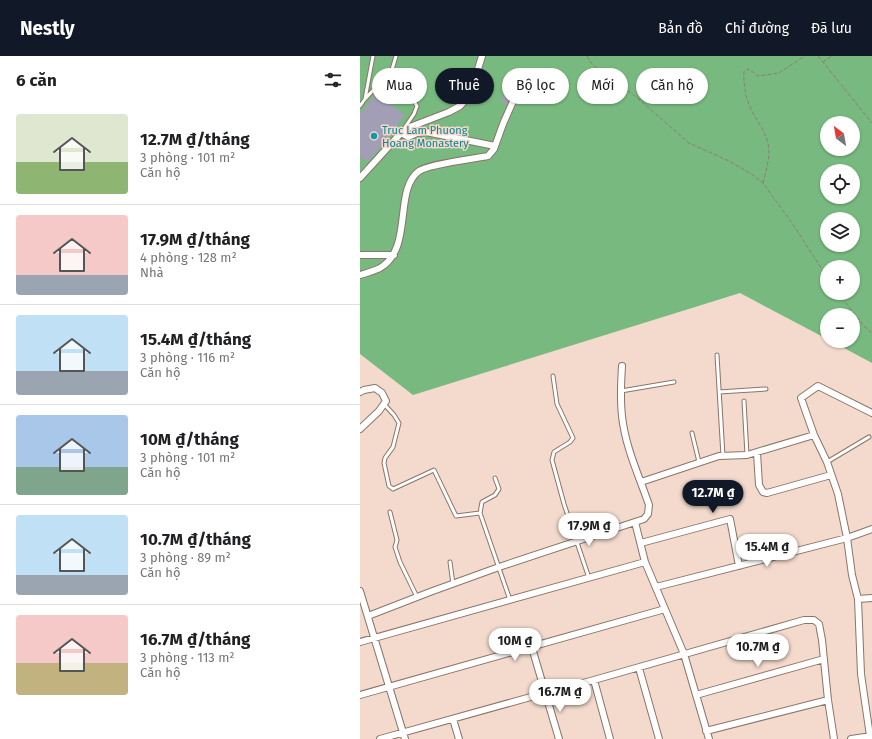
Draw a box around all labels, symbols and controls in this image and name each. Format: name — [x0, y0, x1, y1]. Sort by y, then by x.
text: Nestly — [20, 17, 75, 40]
text: Bản đồ — [658, 20, 703, 37]
text: Chỉ đường — [725, 20, 789, 37]
text: Đã lưu — [811, 20, 852, 37]
chip: Mua — [372, 68, 427, 104]
chip: Thuê — [435, 68, 494, 104]
chip: Bộ lọc — [502, 68, 569, 104]
chip: Mới — [577, 68, 628, 104]
chip: Căn hộ — [636, 68, 708, 104]
icon: filters — [322, 69, 344, 91]
text: 6 căn — [16, 70, 57, 91]
north arrow — [820, 116, 860, 156]
map controls — [820, 116, 860, 348]
place label: Truc Lam Phuong Hoang Monastery — [382, 124, 469, 150]
text: 12.7M ₫/tháng — [140, 129, 250, 150]
icon: home — [48, 130, 96, 178]
marker: Truc Lam Phuong Hoang Monastery — [369, 131, 379, 141]
text: 3 phòng · 101 m² — [140, 150, 235, 165]
button: locate — [820, 164, 860, 204]
text: Căn hộ — [140, 165, 181, 180]
button: layers — [820, 212, 860, 252]
text: 17.9M ₫/tháng — [140, 229, 250, 250]
icon: home — [48, 231, 96, 279]
text: 4 phòng · 128 m² — [140, 250, 237, 265]
button: + — [820, 260, 860, 300]
text: Nhà — [140, 265, 164, 280]
button: − — [820, 308, 860, 348]
text: 15.4M ₫/tháng — [140, 329, 251, 350]
icon: home — [48, 331, 96, 379]
text: 3 phòng · 116 m² — [140, 350, 235, 365]
text: Căn hộ — [140, 365, 181, 380]
text: 10M ₫/tháng — [140, 429, 239, 450]
icon: home — [48, 431, 96, 479]
text: 3 phòng · 101 m² — [140, 450, 235, 465]
text: Căn hộ — [140, 465, 181, 480]
pin: 12.7M ₫ — [676, 480, 750, 514]
text: 12.7M ₫ — [691, 485, 735, 500]
pin: 17.9M ₫ — [552, 513, 626, 547]
text: 17.9M ₫ — [567, 518, 611, 533]
text: 10.7M ₫/tháng — [140, 529, 251, 550]
icon: home — [48, 531, 96, 579]
pin: 15.4M ₫ — [730, 534, 804, 568]
text: 15.4M ₫ — [745, 539, 789, 554]
text: 3 phòng · 89 m² — [140, 550, 231, 565]
text: Căn hộ — [140, 565, 181, 580]
pin: 10M ₫ — [487, 628, 543, 662]
text: 16.7M ₫/tháng — [140, 629, 250, 650]
icon: home — [48, 631, 96, 679]
text: 10M ₫ — [498, 633, 532, 648]
pin: 10.7M ₫ — [721, 634, 795, 668]
text: 10.7M ₫ — [736, 639, 780, 654]
text: 3 phòng · 113 m² — [140, 650, 235, 665]
text: Căn hộ — [140, 665, 181, 680]
pin: 16.7M ₫ — [523, 679, 597, 713]
text: 16.7M ₫ — [538, 684, 582, 699]

